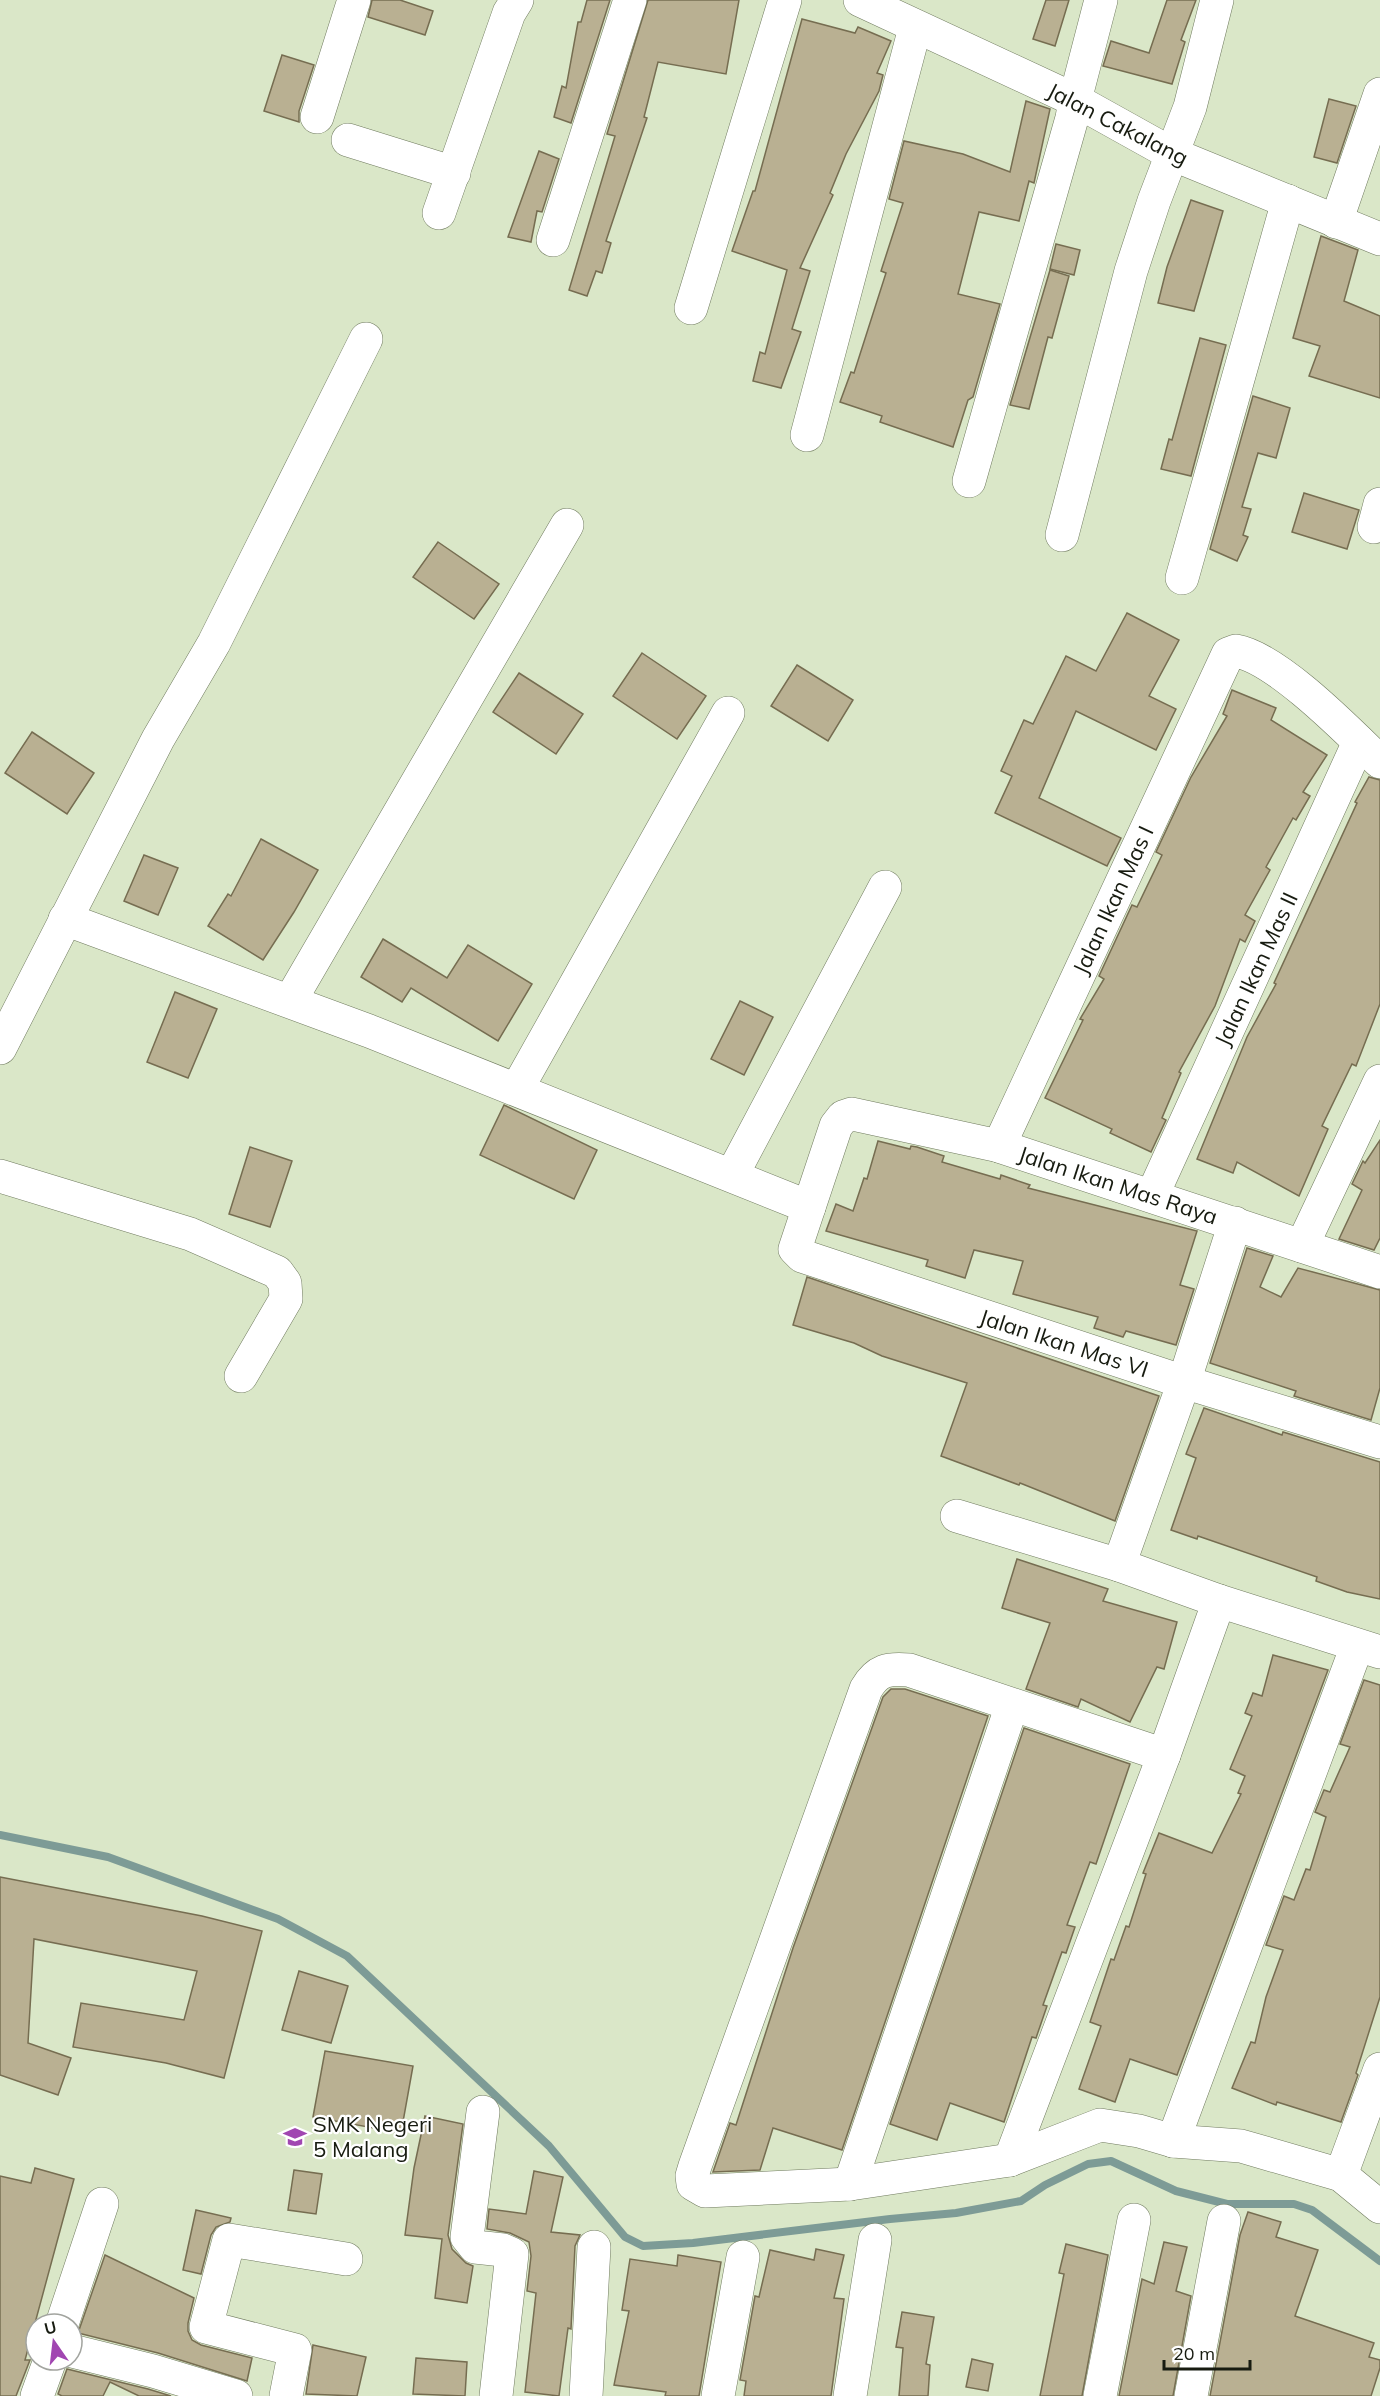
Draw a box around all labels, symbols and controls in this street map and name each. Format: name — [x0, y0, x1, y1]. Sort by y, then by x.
street label: Jalan Cakalang — [1043, 76, 1193, 172]
street label: Jalan Ikan Mas I — [1066, 821, 1160, 979]
street label: Jalan Ikan Mas II — [1208, 888, 1304, 1050]
street label: Jalan Ikan Mas Raya — [1015, 1140, 1221, 1230]
street label: Jalan Ikan Mas VI — [976, 1302, 1152, 1384]
place label: SMK Negeri 5 Malang — [313, 2110, 432, 2163]
school or university icon: SMK Negeri 5 Malang — [282, 2124, 308, 2150]
north arrow — [24, 2312, 84, 2372]
text: U — [42, 2316, 59, 2339]
scale bar — [1164, 2333, 1250, 2371]
text: 20 m — [1173, 2342, 1215, 2365]

